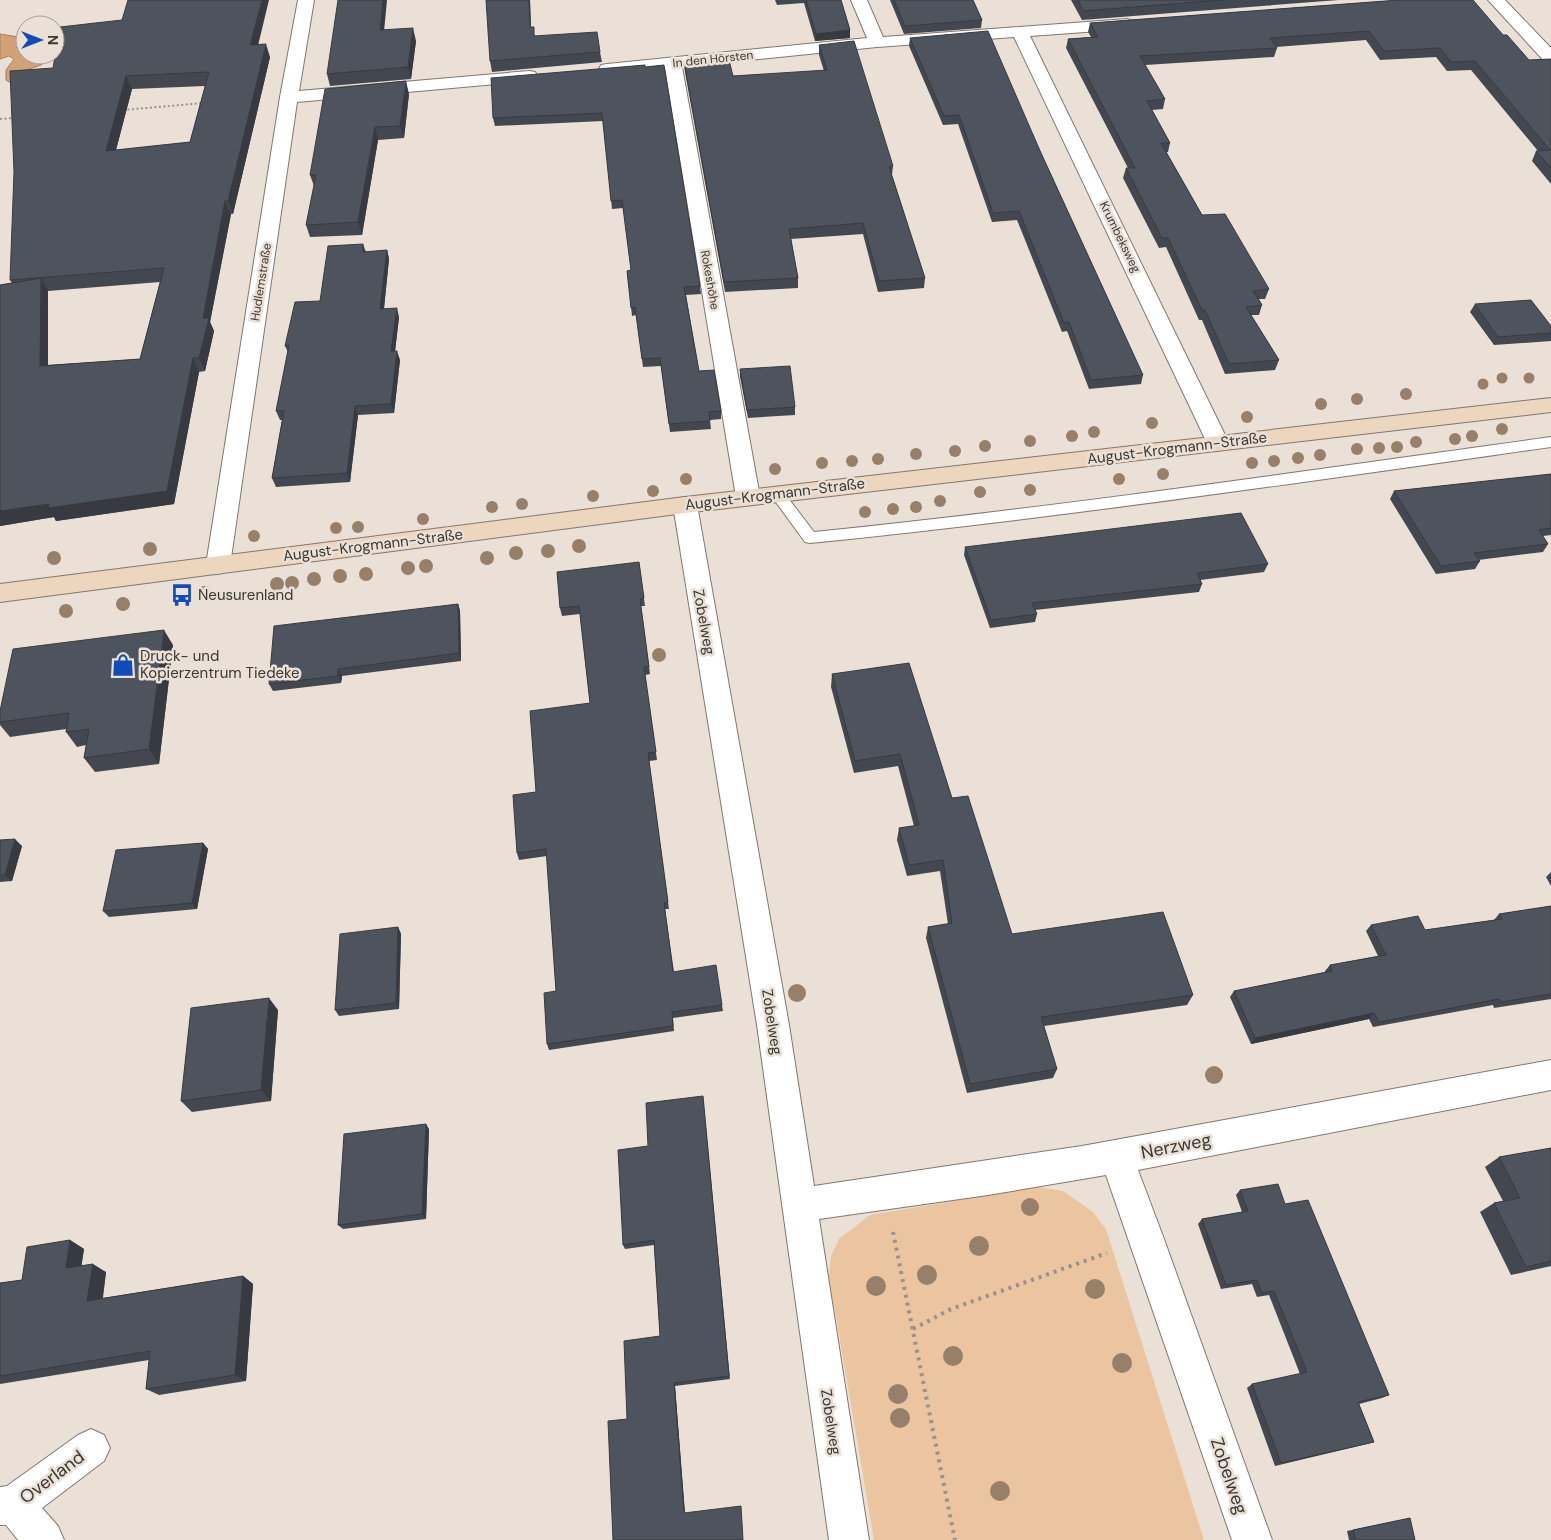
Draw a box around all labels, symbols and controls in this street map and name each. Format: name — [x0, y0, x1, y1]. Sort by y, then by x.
north arrow — [15, 15, 65, 65]
text: N — [44, 35, 62, 45]
street label: In den Hörsten — [672, 47, 754, 71]
street label: Krumbeksweg — [1096, 199, 1144, 275]
street label: Hudlemstraße — [247, 242, 275, 322]
street label: Rokeshöhe — [697, 249, 723, 311]
street label: August-Krogmann-Straße — [1086, 427, 1268, 469]
street label: August-Krogmann-Straße — [684, 473, 866, 515]
street label: August-Krogmann-Straße — [282, 524, 464, 566]
bus stop icon: Neusurenland — [169, 582, 195, 608]
place label: Neusurenland — [198, 585, 294, 605]
street label: Zobelweg — [688, 588, 720, 656]
place label: Druck- und Kopierzentrum Tiedeke — [140, 646, 300, 683]
shop icon: Druck- und Kopierzentrum Tiedeke — [110, 652, 136, 678]
street label: Zobelweg — [757, 988, 787, 1056]
street label: Nerzweg — [1139, 1127, 1213, 1165]
street label: Zobelweg — [816, 1388, 846, 1456]
street label: Zobelweg — [1205, 1434, 1253, 1518]
street label: Overland — [15, 1445, 89, 1509]

